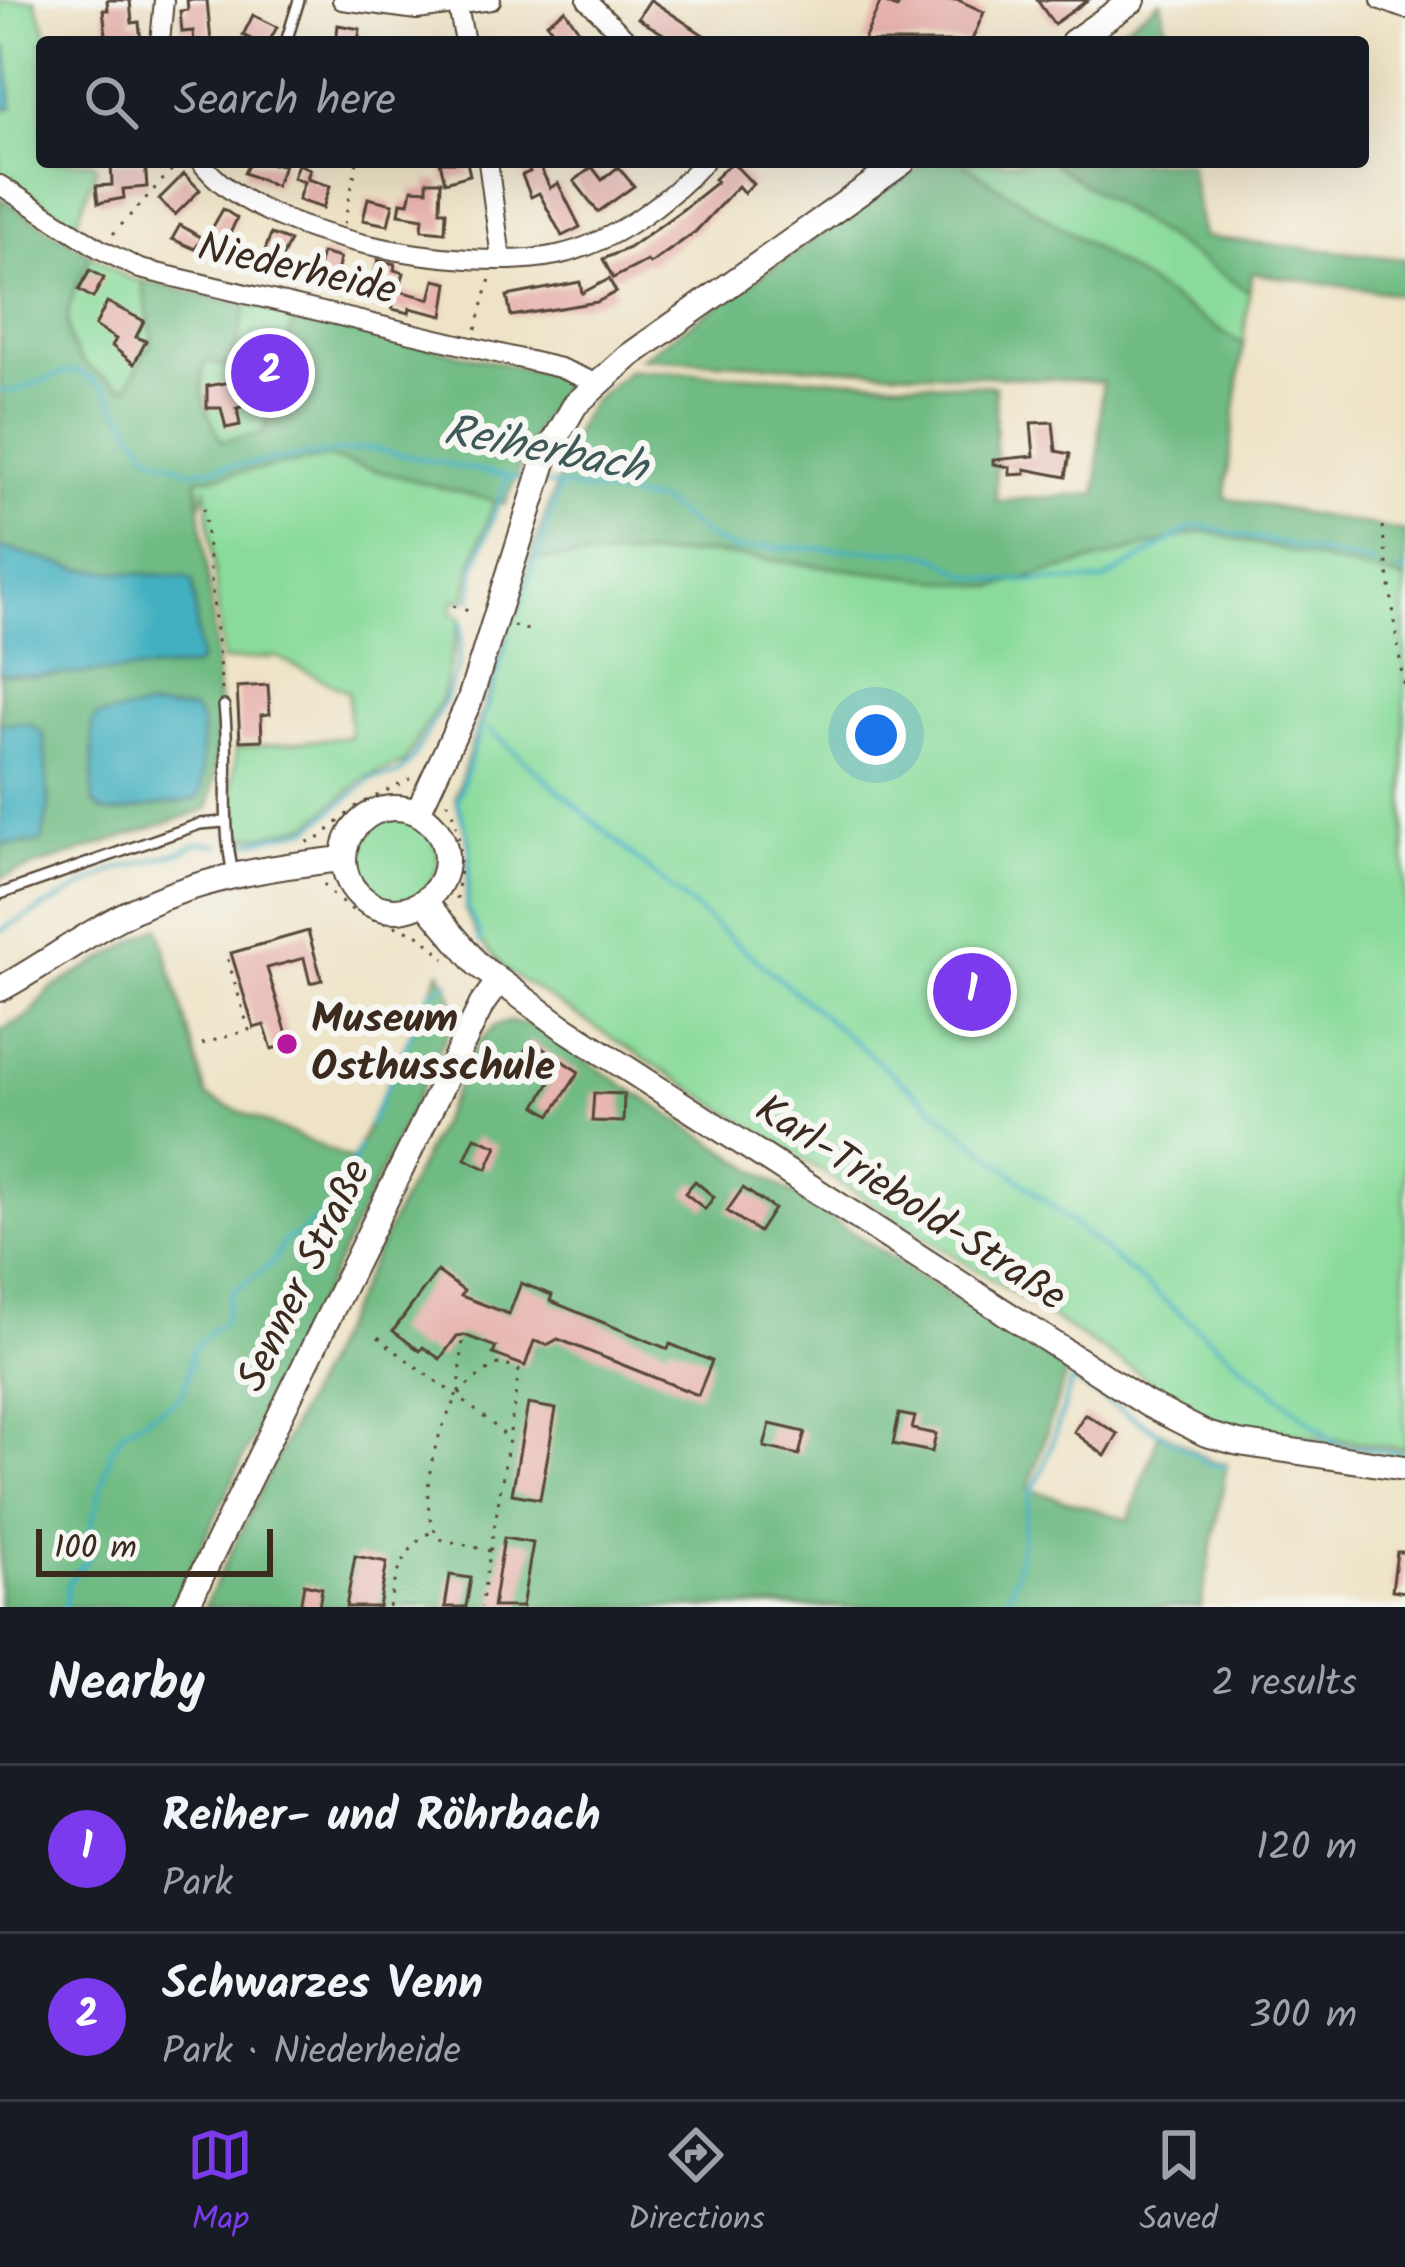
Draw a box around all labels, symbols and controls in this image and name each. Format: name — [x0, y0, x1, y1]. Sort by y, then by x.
search box — [36, 36, 1369, 168]
text: Search here — [174, 66, 396, 138]
icon: search — [78, 69, 144, 135]
street label: Niederheide — [191, 215, 403, 325]
pin: 2 — [231, 328, 309, 418]
water label: Reiherbach — [437, 396, 656, 507]
your location — [846, 705, 906, 765]
pin: 1 — [933, 947, 1011, 1037]
place label: Museum Osthusschule — [311, 987, 555, 1102]
marker: Museum Osthusschule — [274, 1031, 300, 1057]
street label: Karl-Triebold-Straße — [741, 1078, 1079, 1330]
street label: Senner Straße — [220, 1148, 390, 1404]
scale bar — [36, 1523, 273, 1576]
text: 100 m — [54, 1523, 137, 1576]
text: Nearby — [48, 1645, 205, 1726]
text: 2 results — [1212, 1654, 1357, 1716]
text: Reiher- und Röhrbach — [162, 1782, 601, 1854]
text: 1 — [81, 1818, 93, 1880]
text: 120 m — [1256, 1818, 1357, 1880]
text: Park — [162, 1854, 233, 1916]
text: Schwarzes Venn — [162, 1950, 483, 2022]
text: 2 — [76, 1986, 98, 2048]
text: 300 m — [1249, 1986, 1357, 2048]
text: Park · Niederheide — [162, 2022, 461, 2084]
tab: Map — [187, 2122, 253, 2247]
tab: Directions — [628, 2122, 765, 2247]
tab: Saved — [1139, 2122, 1218, 2247]

